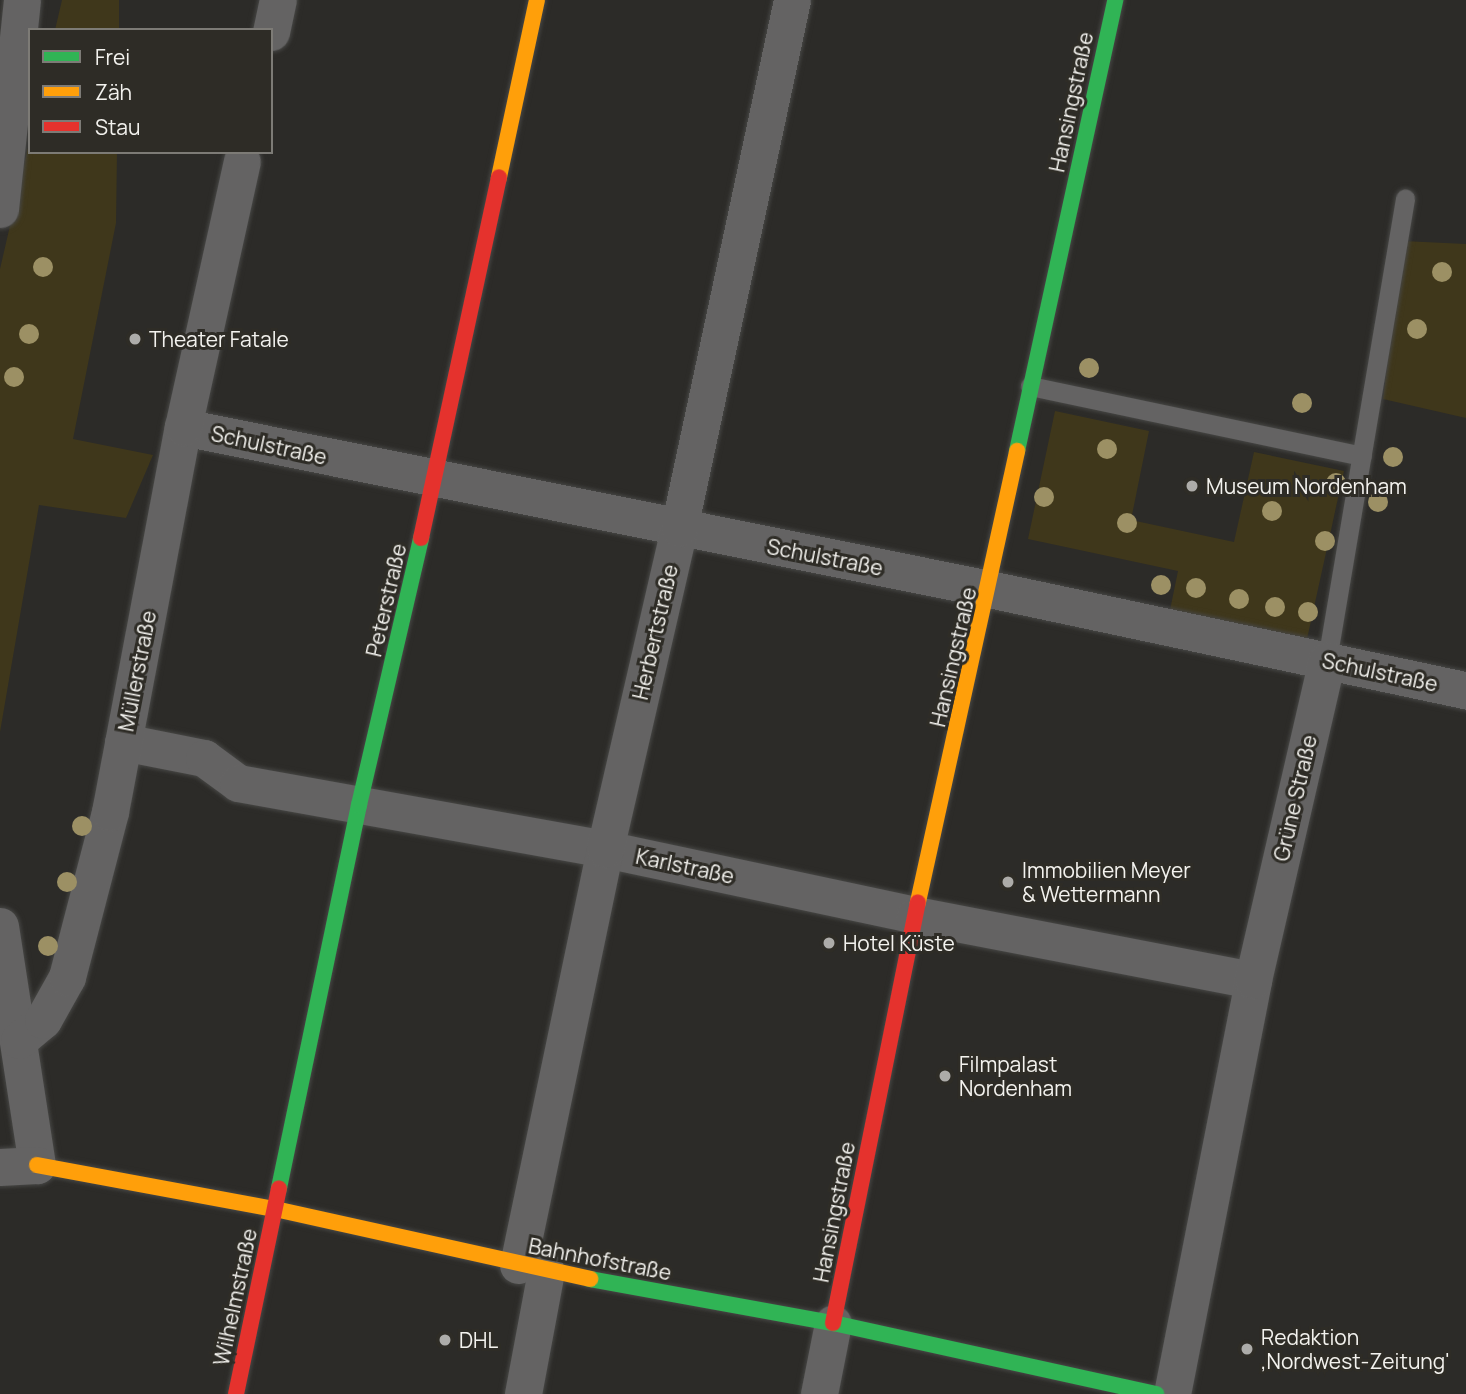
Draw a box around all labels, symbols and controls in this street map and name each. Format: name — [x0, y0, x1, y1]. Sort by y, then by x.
legend — [28, 28, 273, 154]
street label: Hansingstraße — [1044, 30, 1098, 174]
text: Frei — [95, 43, 130, 71]
text: Zäh — [95, 78, 132, 106]
text: Stau — [95, 113, 141, 141]
place label: Theater Fatale — [149, 326, 289, 352]
marker: Theater Fatale — [127, 331, 143, 347]
street label: Schulstraße — [209, 420, 329, 470]
place label: Museum Nordenham — [1206, 473, 1407, 499]
marker: Museum Nordenham — [1184, 478, 1200, 494]
street label: Schulstraße — [765, 533, 885, 581]
street label: Peterstraße — [361, 541, 411, 659]
street label: Herbertstraße — [627, 562, 683, 702]
street label: Hansingstraße — [925, 585, 981, 729]
street label: Müllerstraße — [113, 608, 161, 734]
street label: Schulstraße — [1320, 647, 1440, 697]
street label: Grüne Straße — [1268, 732, 1322, 864]
street label: Karlstraße — [634, 843, 736, 889]
place label: Immobilien Meyer & Wettermann — [1022, 857, 1191, 907]
marker: Immobilien Meyer & Wettermann — [1000, 874, 1016, 890]
place label: Hotel Küste — [843, 930, 955, 956]
marker: Hotel Küste — [821, 935, 837, 951]
place label: Filmpalast Nordenham — [959, 1051, 1072, 1101]
marker: Filmpalast Nordenham — [937, 1068, 953, 1084]
street label: Hansingstraße — [808, 1140, 860, 1284]
street label: Wilhelmstraße — [208, 1226, 262, 1368]
street label: Bahnhofstraße — [526, 1233, 674, 1285]
place label: Redaktion ,Nordwest-Zeitung' — [1261, 1324, 1450, 1374]
place label: DHL — [459, 1327, 498, 1353]
marker: DHL — [437, 1332, 453, 1348]
marker: Redaktion ,Nordwest-Zeitung' — [1239, 1341, 1255, 1357]

